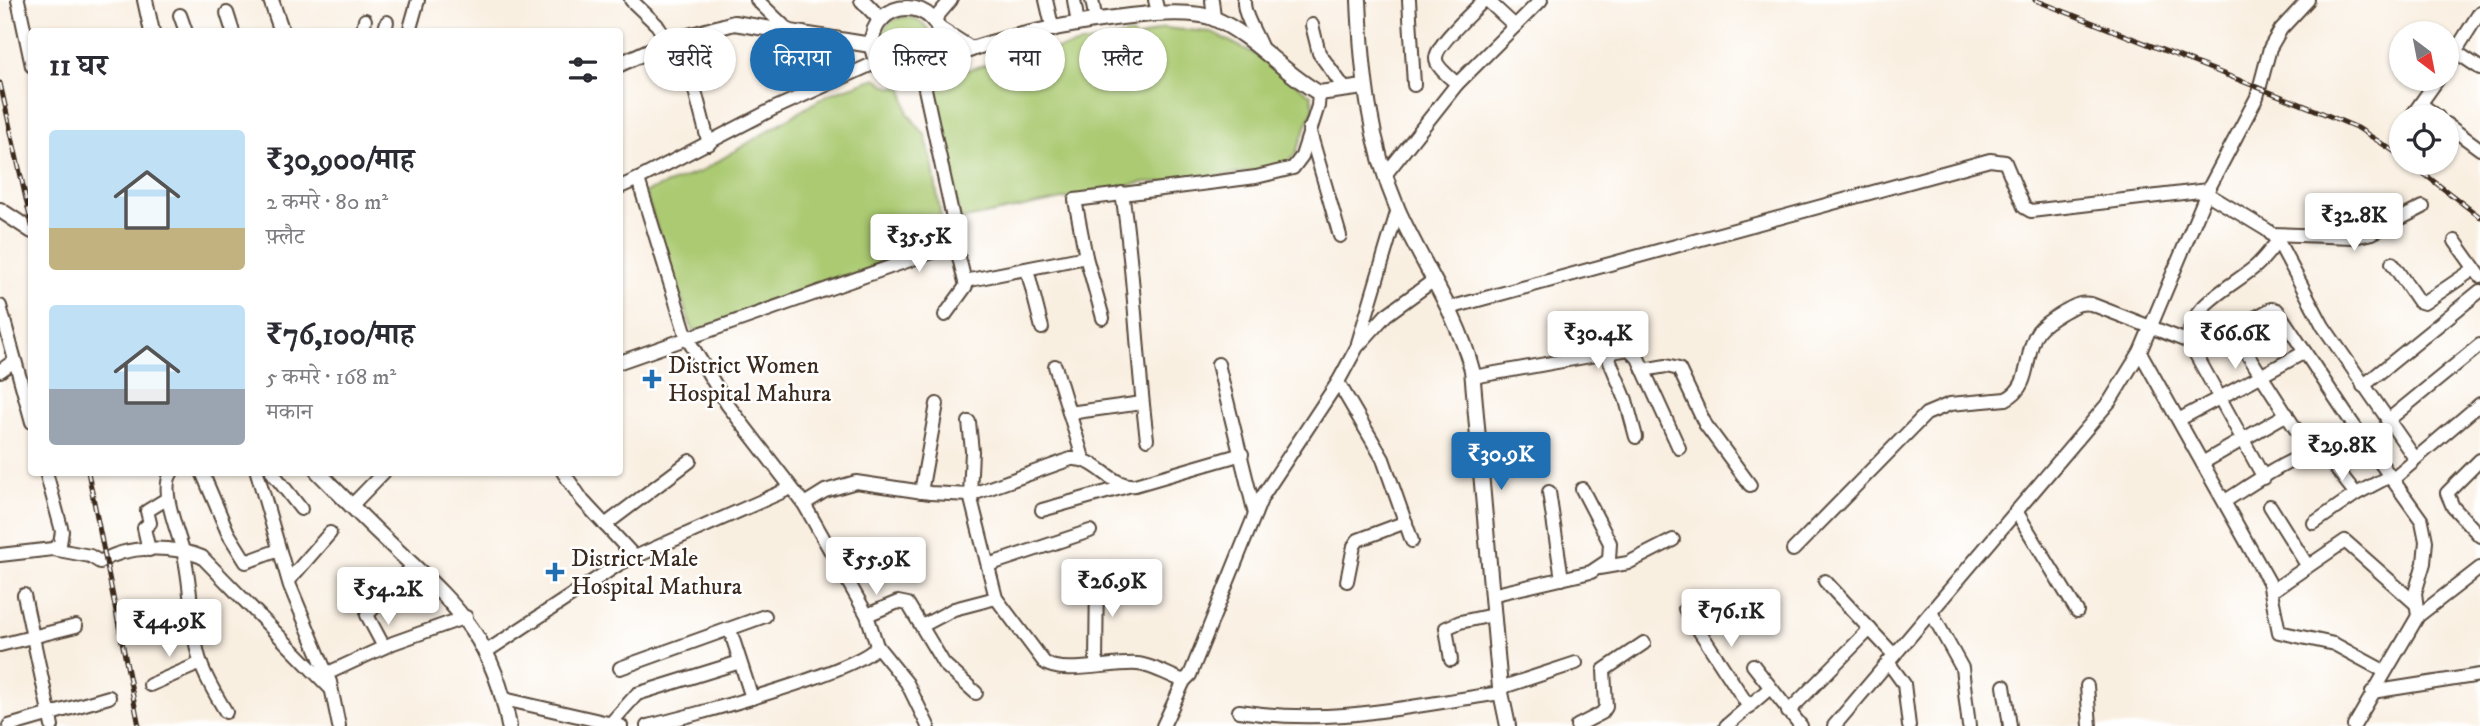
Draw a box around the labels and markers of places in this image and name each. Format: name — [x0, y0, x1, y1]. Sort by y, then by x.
pin: ₹32.8K — [2297, 194, 2411, 253]
pin: ₹35.5K — [862, 215, 976, 274]
pin: ₹30.4K — [1541, 312, 1655, 371]
pin: ₹66.6K — [2178, 312, 2292, 371]
place label: District Women Hospital Mahura — [668, 351, 832, 409]
marker: District Women Hospital Mahura — [642, 369, 662, 389]
pin: ₹29.8K — [2285, 424, 2399, 483]
pin: ₹30.9K — [1444, 433, 1558, 492]
pin: ₹55.9K — [819, 538, 933, 597]
place label: District Male Hospital Mathura — [571, 544, 743, 602]
pin: ₹26.9K — [1055, 560, 1169, 619]
marker: District Male Hospital Mathura — [545, 562, 565, 582]
pin: ₹54.2K — [331, 568, 445, 627]
pin: ₹76.1K — [1674, 590, 1788, 649]
pin: ₹44.9K — [112, 600, 226, 659]

